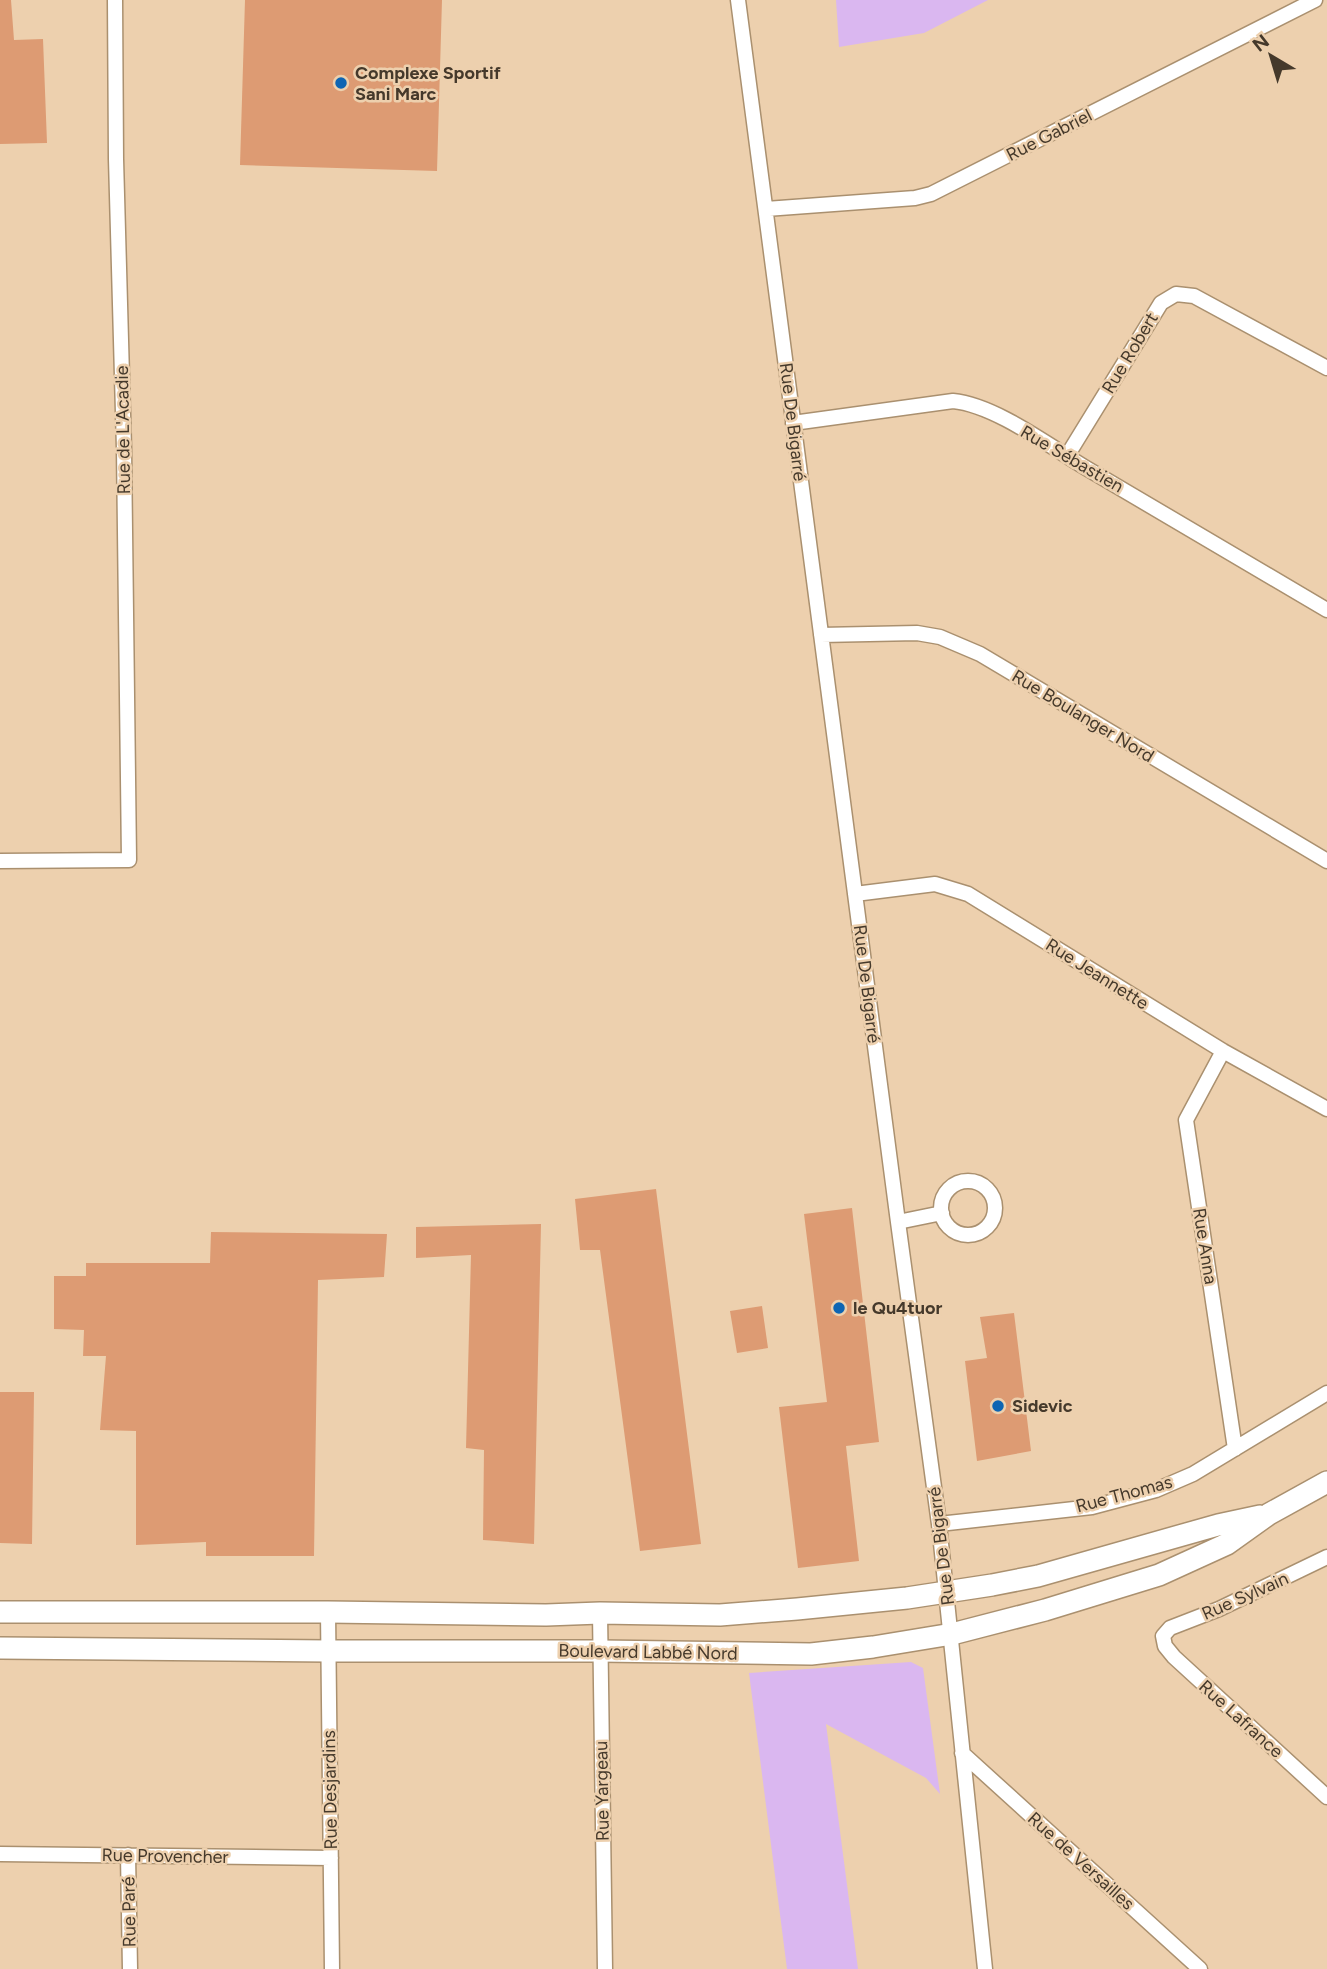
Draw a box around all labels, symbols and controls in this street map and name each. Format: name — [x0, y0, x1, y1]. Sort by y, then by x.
north arrow — [1236, 21, 1306, 91]
text: N — [1248, 29, 1274, 57]
place label: Complexe Sportif Sani Marc — [355, 62, 502, 105]
marker: Complexe Sportif Sani Marc — [333, 75, 349, 91]
street label: Rue Gabriel — [1003, 104, 1095, 166]
street label: Rue Robert — [1097, 308, 1163, 397]
street label: Rue De Bigarré — [775, 362, 811, 483]
street label: Rue de L'Acadie — [111, 365, 135, 495]
street label: Rue Sébastien — [1017, 421, 1127, 497]
street label: Rue Boulanger Nord — [1008, 665, 1158, 767]
street label: Rue De Bigarré — [849, 924, 885, 1045]
street label: Rue Jeannette — [1041, 934, 1153, 1014]
street label: Rue Anna — [1188, 1206, 1222, 1286]
place label: le Qu4tuor — [853, 1297, 942, 1319]
marker: le Qu4tuor — [831, 1300, 847, 1316]
place label: Sidevic — [1012, 1395, 1073, 1417]
marker: Sidevic — [990, 1398, 1006, 1414]
street label: Rue Thomas — [1073, 1471, 1175, 1517]
street label: Rue De Bigarré — [923, 1485, 959, 1606]
street label: Rue Sylvain — [1198, 1567, 1292, 1625]
street label: Boulevard Labbé Nord — [558, 1639, 738, 1665]
street label: Rue Lafrance — [1194, 1675, 1288, 1763]
street label: Rue Desjardins — [318, 1730, 342, 1850]
street label: Rue Yargeau — [590, 1741, 614, 1841]
street label: Rue de Versailles — [1023, 1807, 1139, 1915]
street label: Rue Provencher — [101, 1844, 229, 1868]
street label: Rue Paré — [117, 1876, 141, 1948]

